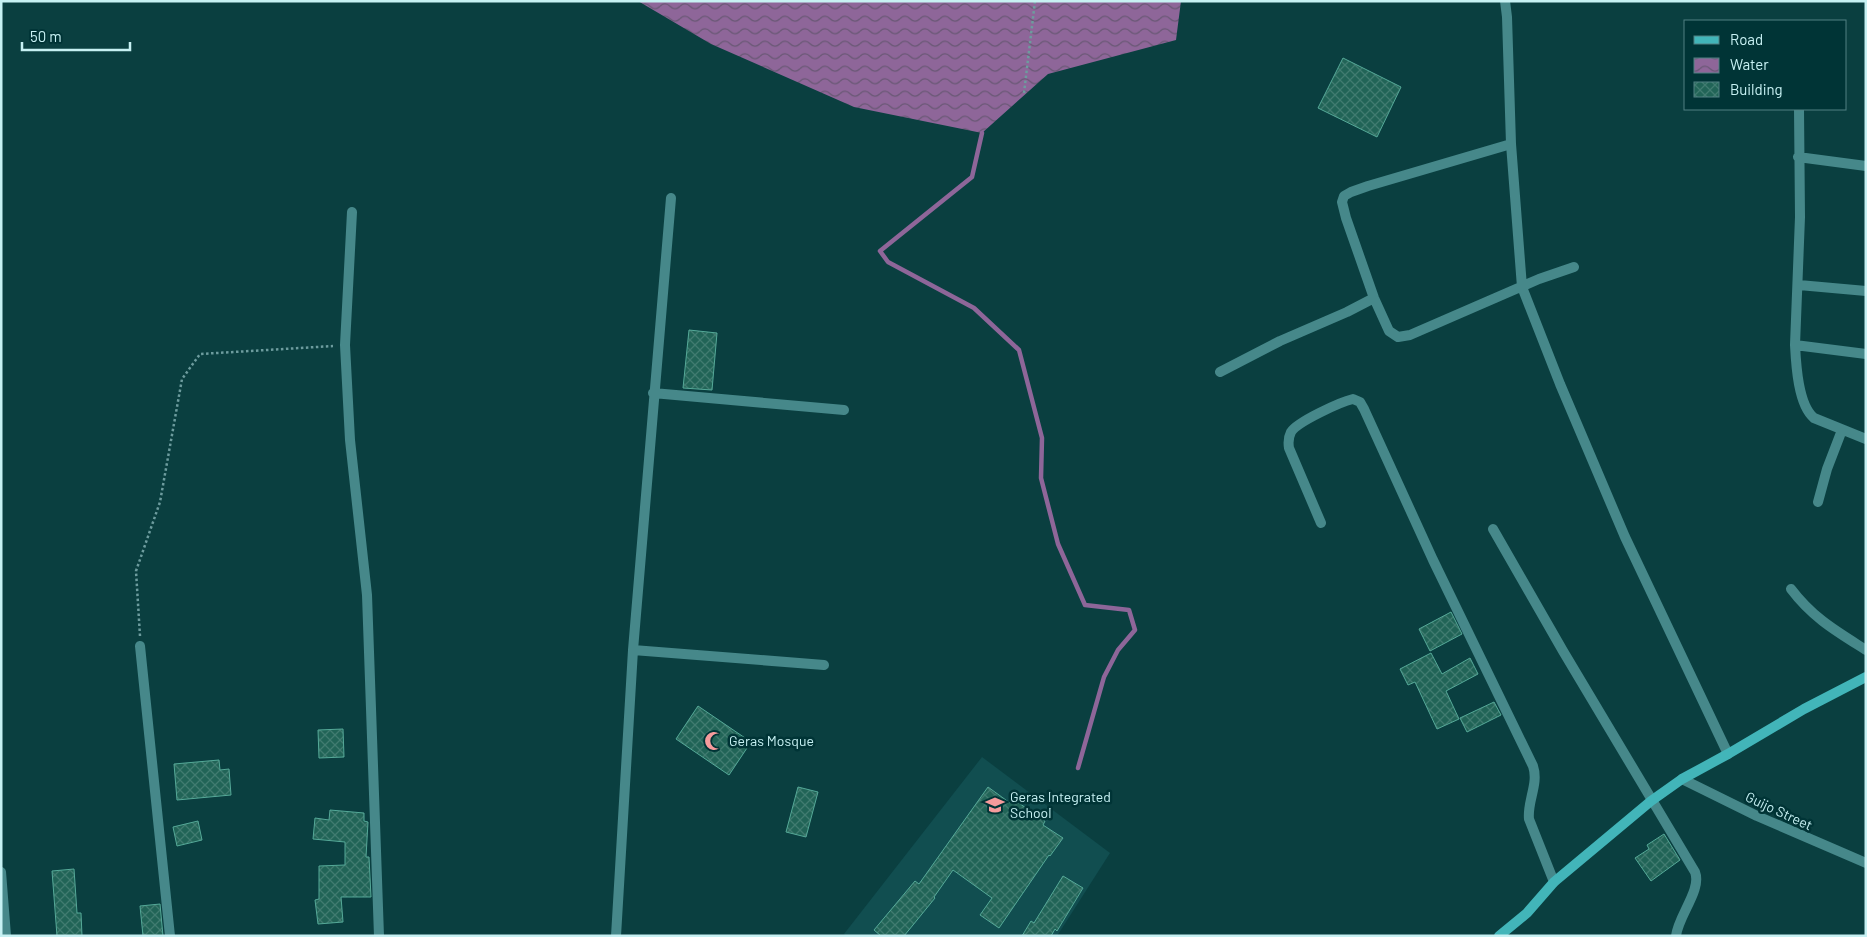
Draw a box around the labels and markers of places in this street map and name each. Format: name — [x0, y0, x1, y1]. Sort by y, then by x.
mosque icon: Geras Mosque — [703, 730, 725, 752]
place label: Geras Mosque — [729, 732, 814, 749]
place label: Geras Integrated School — [1010, 788, 1111, 821]
school or university icon: Geras Integrated School — [984, 794, 1006, 816]

